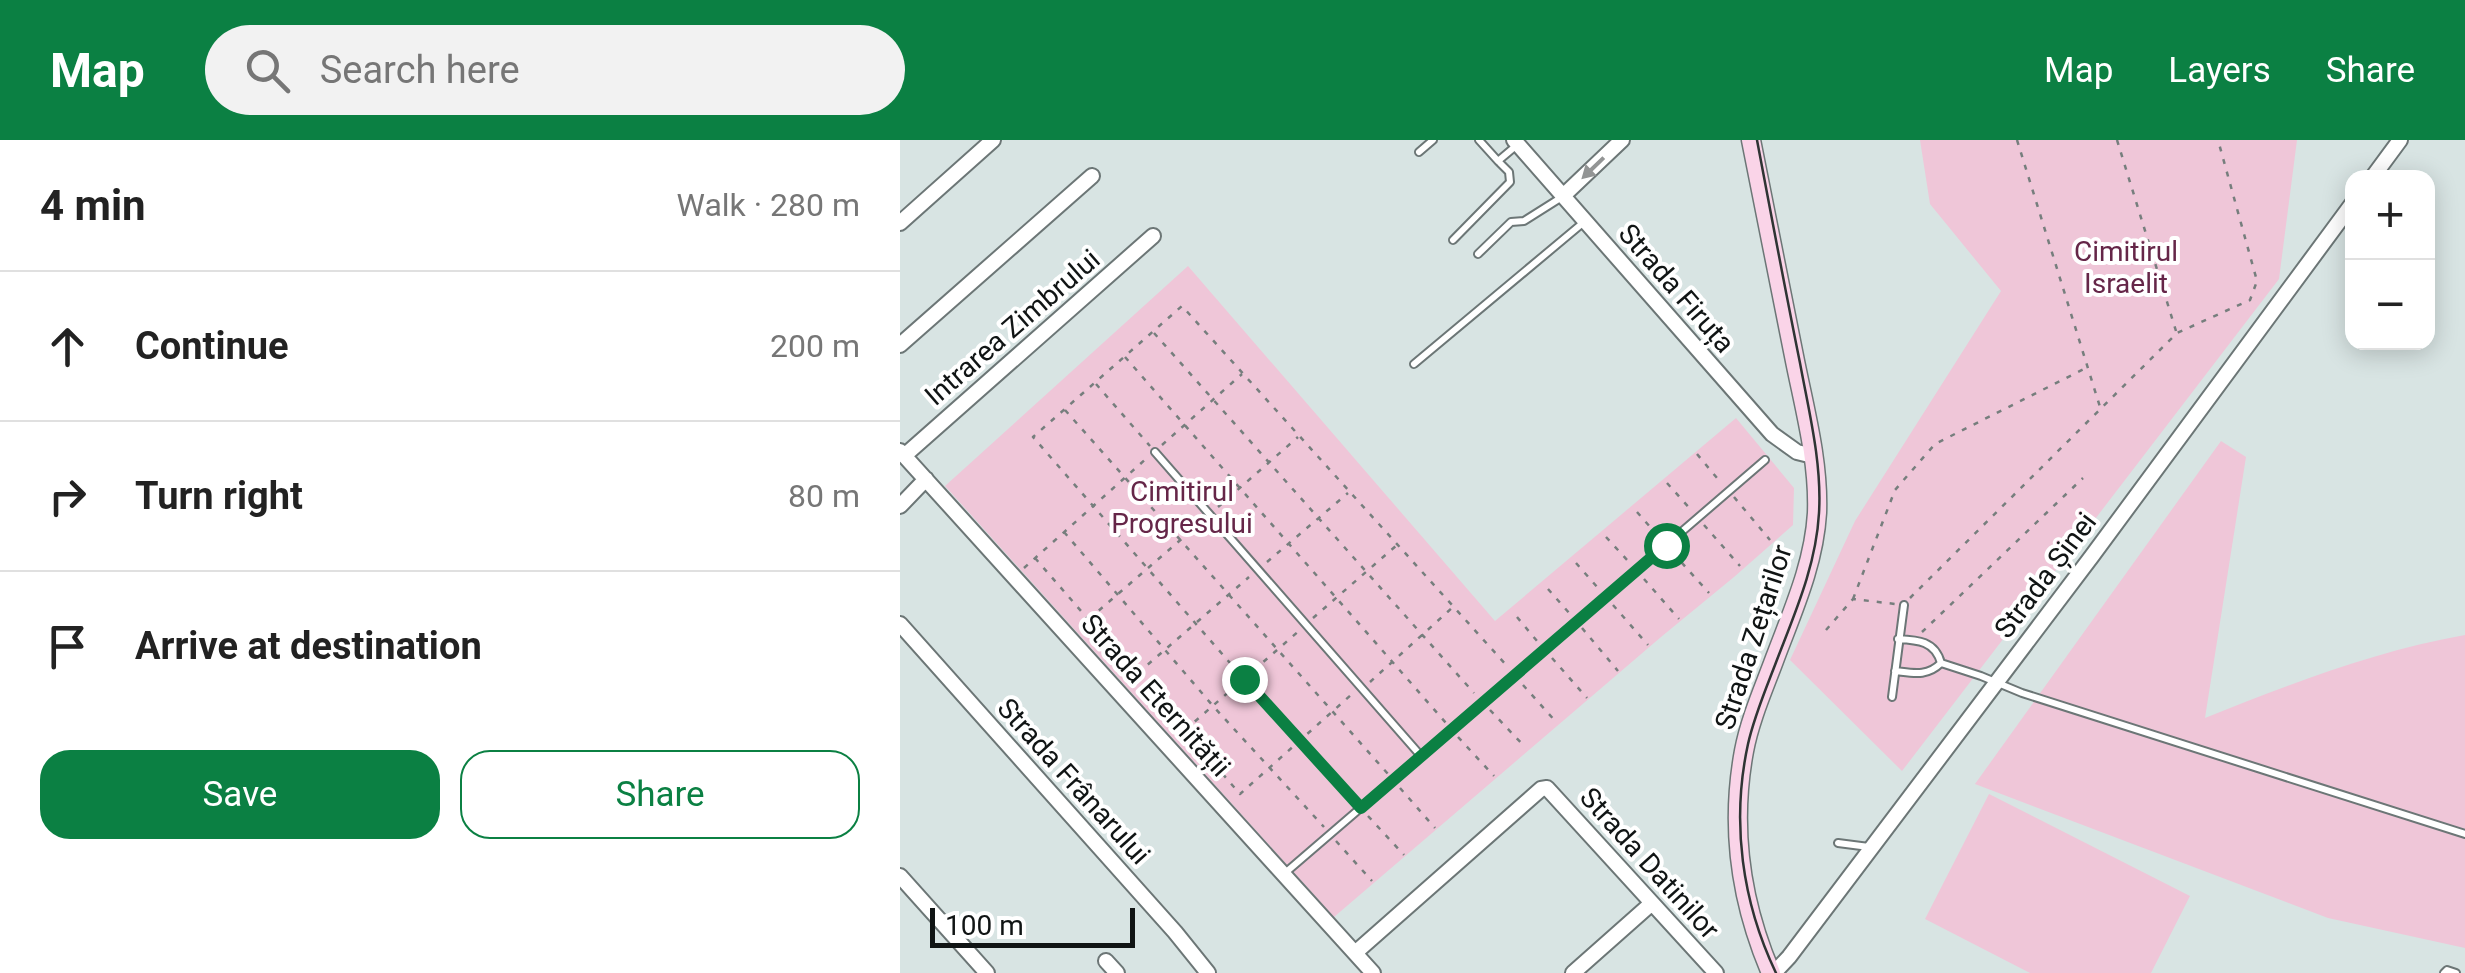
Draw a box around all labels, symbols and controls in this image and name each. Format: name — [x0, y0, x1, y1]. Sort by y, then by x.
search box — [205, 25, 905, 115]
text: Map — [50, 42, 145, 99]
icon: search — [240, 43, 295, 98]
text: Search here — [320, 48, 520, 92]
text: Map — [2044, 50, 2113, 91]
text: Layers — [2168, 50, 2271, 91]
text: Share — [2326, 50, 2415, 91]
one-way arrow — [1581, 156, 1605, 179]
map controls — [2345, 170, 2435, 350]
button: + — [2345, 170, 2435, 260]
text: 4 min — [40, 181, 146, 230]
text: Walk · 280 m — [677, 186, 860, 224]
street label: Strada Firuța — [1612, 217, 1741, 359]
park label: Cimitirul Israelit — [2074, 235, 2178, 300]
street label: Intrarea Zimbrului — [918, 243, 1106, 412]
button: − — [2345, 260, 2435, 350]
icon: ahead — [40, 319, 95, 374]
text: Continue — [135, 324, 289, 368]
text: 200 m — [770, 327, 860, 365]
icon: right — [40, 469, 95, 524]
text: Turn right — [135, 474, 303, 518]
park label: Cimitirul Progresului — [1111, 475, 1253, 540]
text: 80 m — [788, 477, 860, 515]
street label: Strada Șinei — [1988, 506, 2103, 645]
route start — [1644, 523, 1690, 569]
street label: Strada Zețarilor — [1708, 540, 1799, 734]
street label: Strada Eternității — [1074, 607, 1237, 783]
icon: arrive — [40, 619, 95, 674]
text: Arrive at destination — [135, 624, 482, 668]
route end — [1222, 657, 1268, 703]
street label: Strada Frânarului — [990, 692, 1157, 871]
button: Save — [40, 750, 440, 839]
button: Share — [460, 750, 860, 839]
street label: Strada Datinilor — [1573, 781, 1726, 946]
scale bar — [930, 903, 1135, 948]
text: 100 m — [945, 909, 1024, 942]

